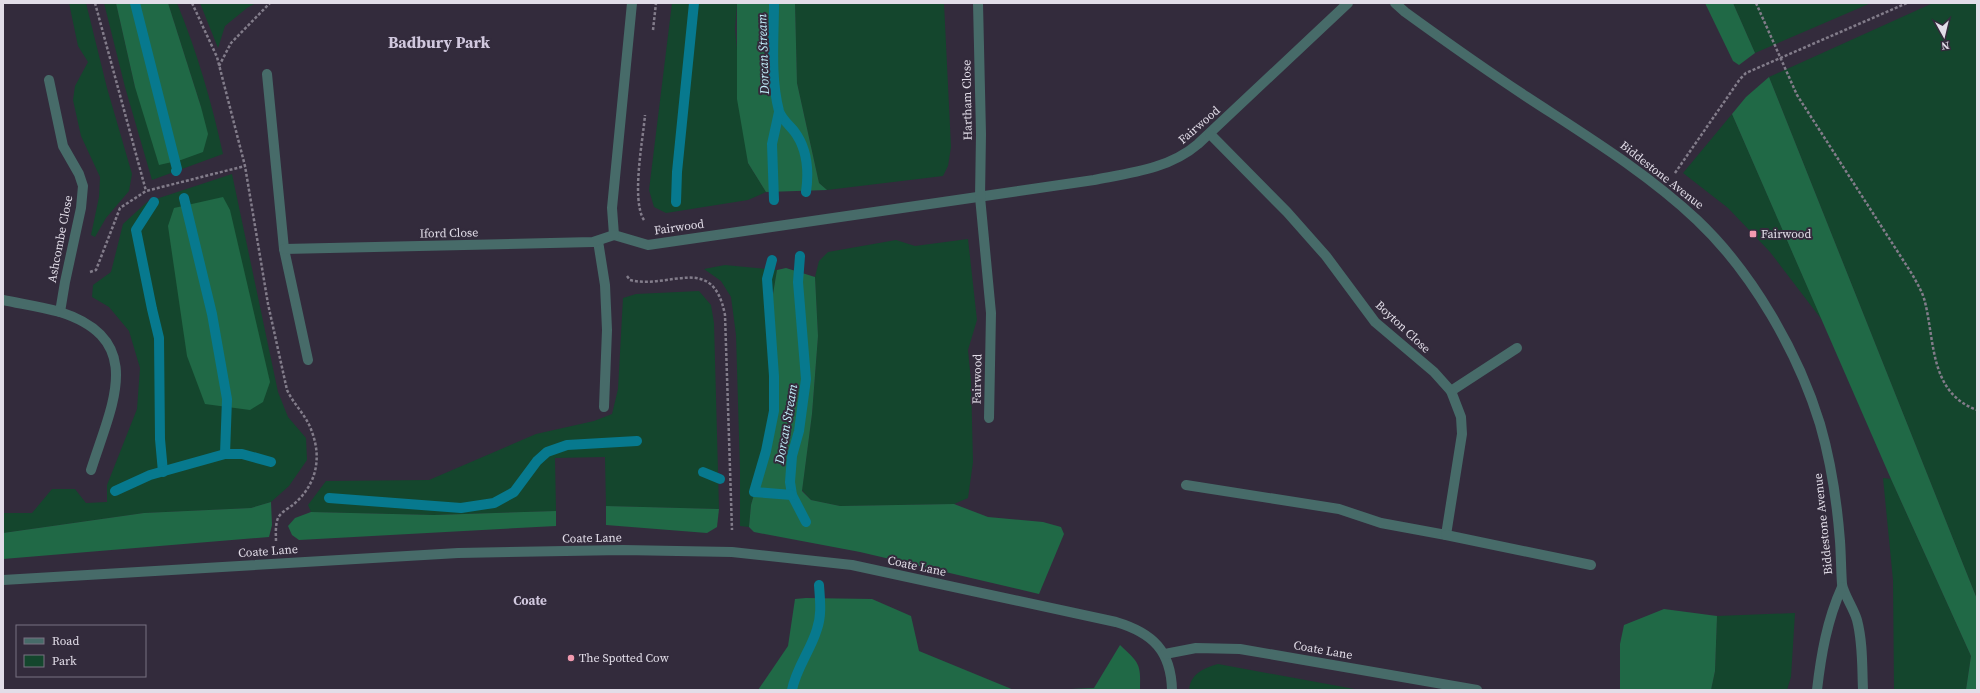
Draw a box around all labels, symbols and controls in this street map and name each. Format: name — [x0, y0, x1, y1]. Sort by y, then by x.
water label: Dorcan Stream — [753, 13, 773, 96]
north arrow — [1924, 16, 1964, 56]
district label: Badbury Park — [388, 31, 491, 53]
text: N — [1940, 37, 1950, 53]
street label: Hartham Close — [958, 60, 976, 140]
street label: Fairwood — [1175, 102, 1223, 148]
street label: Biddestone Avenue — [1617, 137, 1707, 213]
street label: Ashcombe Close — [44, 194, 76, 284]
street label: Fairwood — [653, 216, 705, 238]
street label: Iford Close — [420, 224, 478, 242]
place label: Fairwood — [1761, 226, 1811, 242]
marker: Fairwood — [1748, 229, 1758, 239]
street label: Boyton Close — [1372, 297, 1434, 357]
street label: Fairwood — [969, 354, 985, 404]
water label: Dorcan Stream — [770, 382, 801, 466]
street label: Biddestone Avenue — [1810, 472, 1836, 576]
street label: Coate Lane — [562, 529, 622, 547]
street label: Coate Lane — [238, 541, 298, 561]
street label: Coate Lane — [886, 552, 948, 580]
district label: Coate — [513, 592, 547, 609]
legend — [16, 625, 146, 677]
text: Road — [52, 633, 79, 649]
street label: Coate Lane — [1292, 637, 1354, 663]
place label: The Spotted Cow — [579, 650, 670, 666]
text: Park — [52, 653, 77, 669]
marker: The Spotted Cow — [566, 653, 576, 663]

